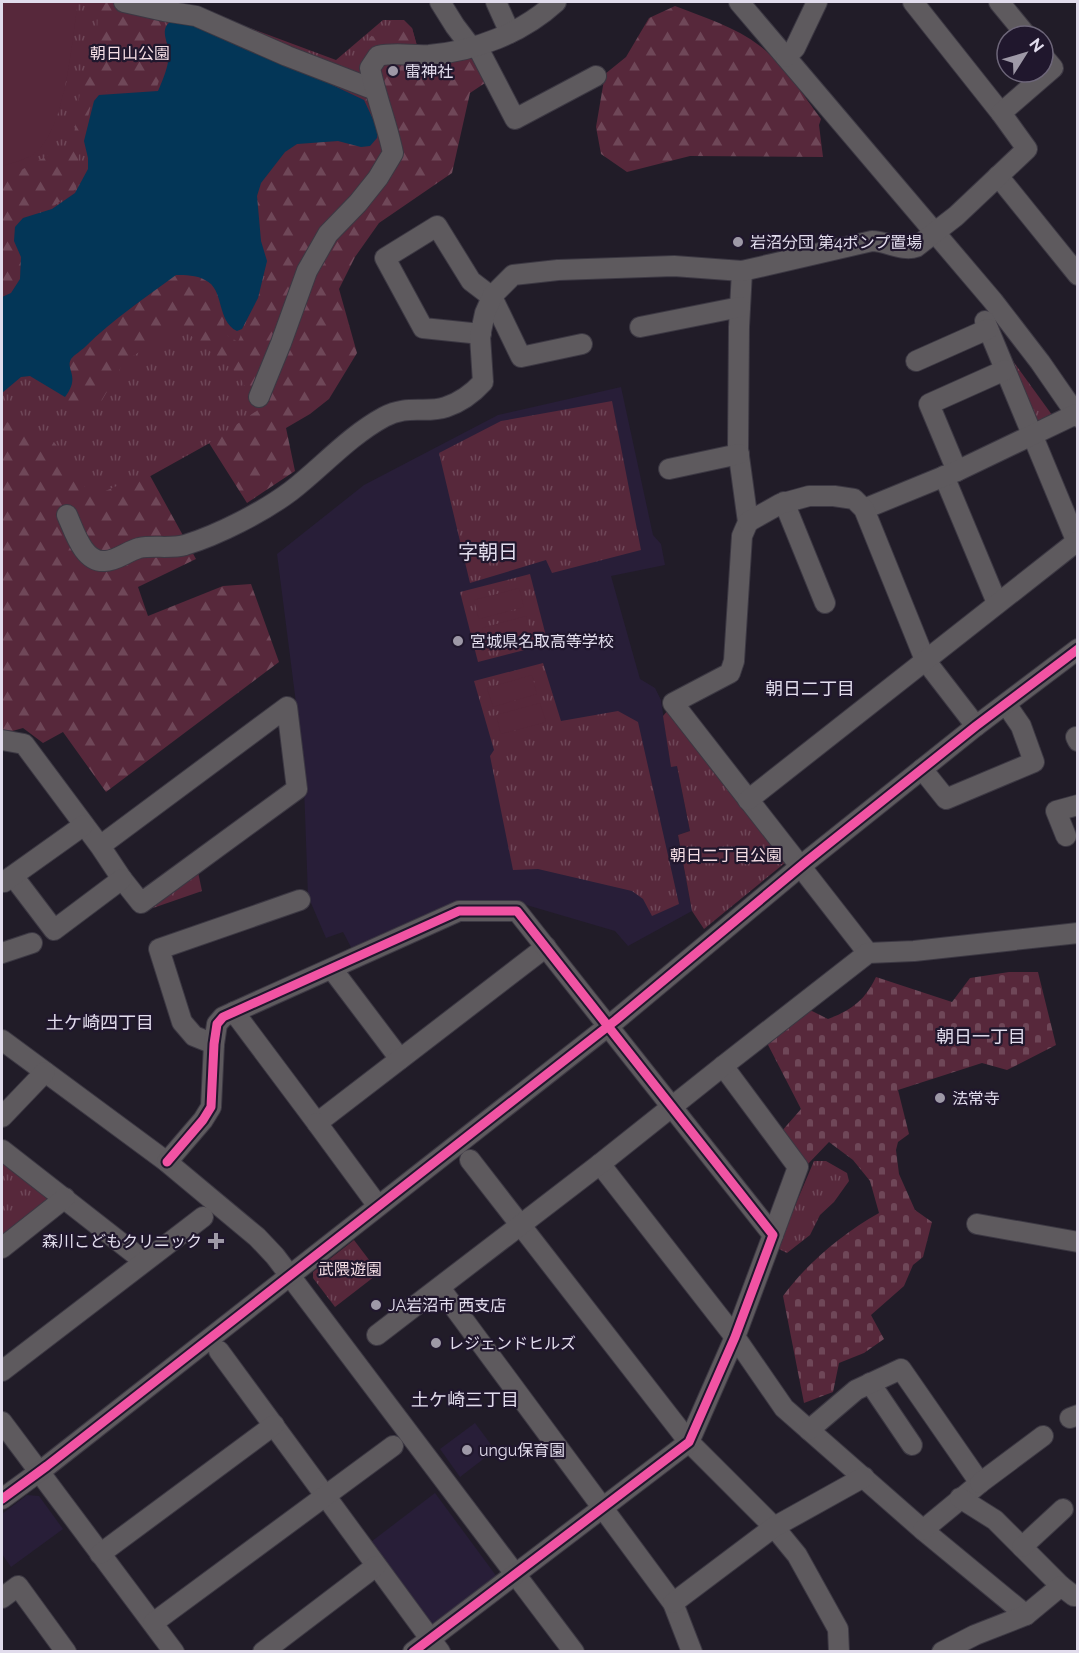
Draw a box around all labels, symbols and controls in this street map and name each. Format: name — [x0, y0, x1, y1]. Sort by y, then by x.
north arrow — [995, 24, 1055, 84]
text: N — [1025, 35, 1048, 56]
park label: 朝日山公園 — [90, 44, 170, 63]
place label: 雷神社 — [405, 62, 453, 81]
marker: 雷神社 — [386, 64, 400, 78]
place label: 岩沼分団 第4ポンプ置場 — [750, 233, 922, 252]
marker: 岩沼分団 第4ポンプ置場 — [731, 235, 745, 249]
district label: 字朝日 — [458, 540, 518, 564]
place label: 宮城県名取高等学校 — [470, 632, 614, 651]
marker: 宮城県名取高等学校 — [451, 634, 465, 648]
district label: 朝日二丁目 — [765, 678, 855, 699]
park label: 朝日二丁目公園 — [670, 846, 782, 865]
district label: 土ケ崎四丁目 — [46, 1012, 154, 1033]
district label: 朝日一丁目 — [936, 1026, 1026, 1047]
place label: 法常寺 — [952, 1089, 1000, 1108]
marker: 法常寺 — [933, 1091, 947, 1105]
place label: 森川こどもクリニック — [42, 1232, 202, 1251]
marker: 森川こどもクリニック — [207, 1232, 225, 1250]
park label: 武隈遊園 — [318, 1260, 382, 1279]
place label: JA岩沼市 西支店 — [388, 1296, 506, 1315]
marker: JA岩沼市 西支店 — [369, 1298, 383, 1312]
place label: レジェンドヒルズ — [448, 1334, 576, 1353]
marker: レジェンドヒルズ — [429, 1336, 443, 1350]
district label: 土ケ崎三丁目 — [411, 1389, 519, 1410]
place label: ungu保育園 — [479, 1441, 565, 1460]
marker: ungu保育園 — [460, 1443, 474, 1457]

